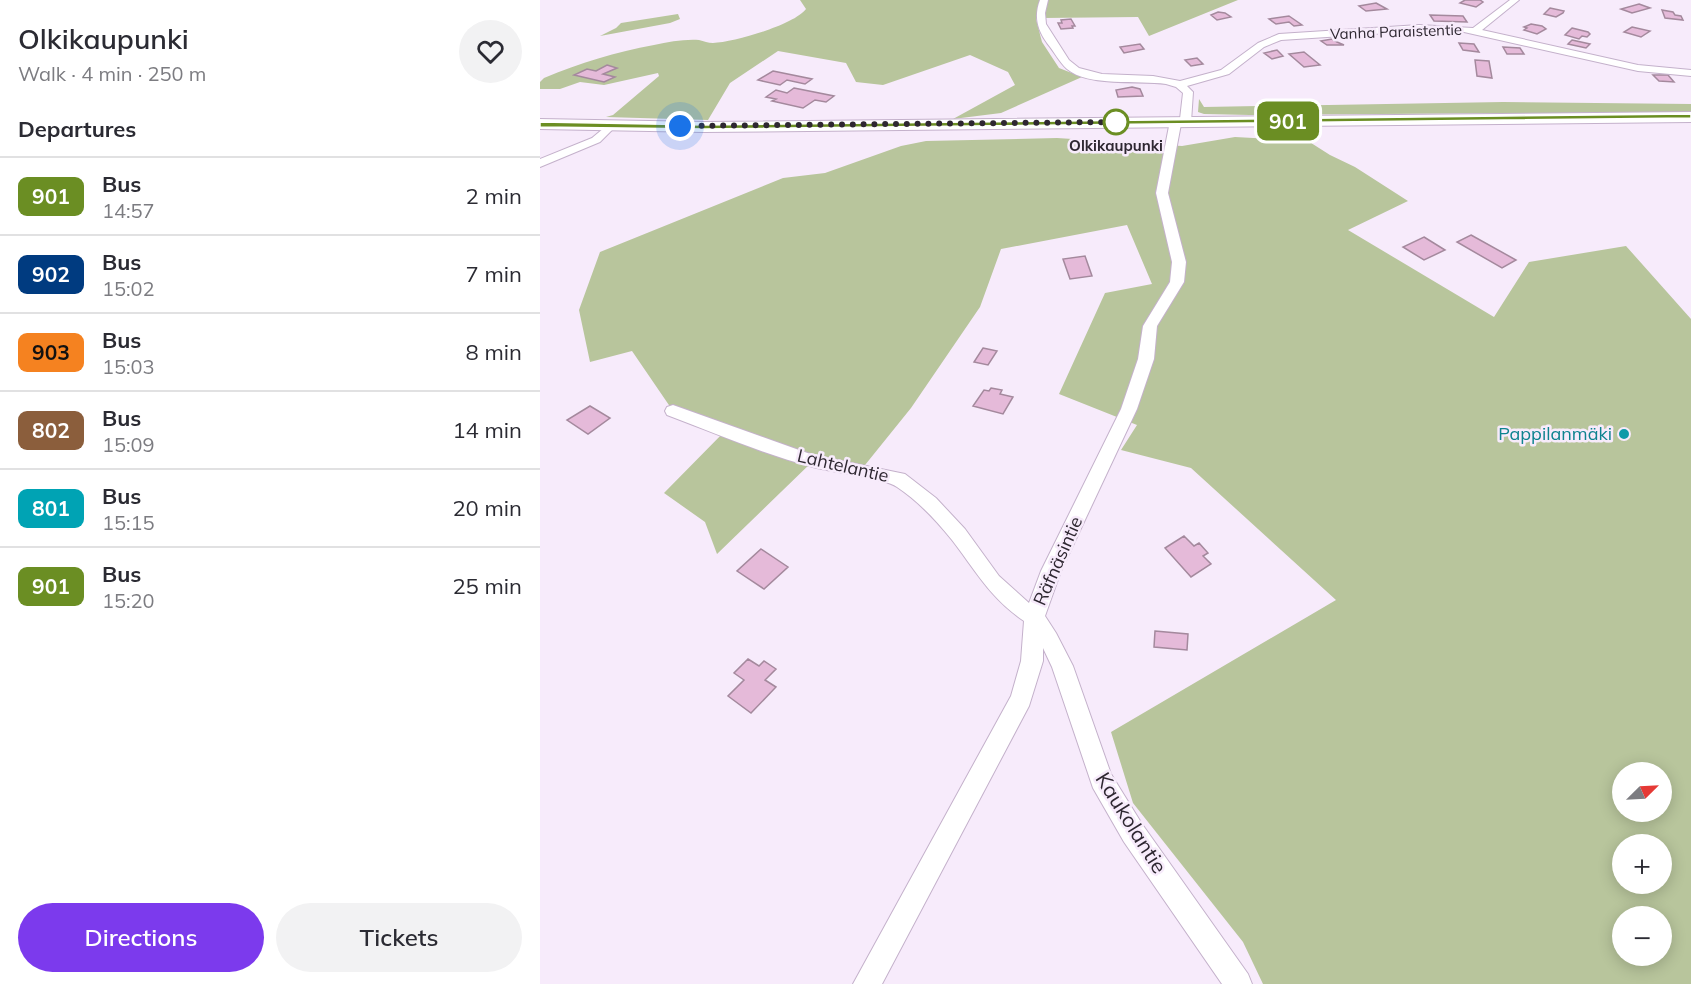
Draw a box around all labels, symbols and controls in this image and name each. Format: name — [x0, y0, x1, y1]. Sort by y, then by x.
button: heart — [459, 20, 522, 83]
street label: Vanha Paraistentie — [1330, 20, 1462, 43]
text: Olkikaupunki — [18, 21, 189, 56]
text: Walk · 4 min · 250 m — [18, 61, 206, 86]
line badge: 901 — [1254, 102, 1323, 140]
text: 901 — [1269, 108, 1307, 134]
marker: Olkikaupunki — [1103, 109, 1129, 135]
your location — [665, 111, 695, 141]
text: Departures — [18, 115, 136, 143]
place label: Olkikaupunki — [1069, 136, 1163, 155]
text: Bus — [102, 170, 141, 198]
text: 2 min — [466, 182, 522, 210]
text: 901 — [32, 183, 70, 209]
text: 14:57 — [102, 198, 155, 223]
text: Bus — [102, 248, 141, 276]
text: 7 min — [466, 260, 522, 288]
text: 902 — [32, 261, 70, 287]
text: 15:02 — [102, 276, 155, 301]
text: Bus — [102, 326, 141, 354]
text: 8 min — [466, 338, 522, 366]
text: 903 — [32, 339, 70, 365]
text: 15:03 — [102, 354, 155, 379]
text: Bus — [102, 404, 141, 432]
text: 14 min — [452, 416, 522, 444]
text: 802 — [32, 417, 70, 443]
place label: Pappilanmäki — [1498, 422, 1612, 445]
marker: Pappilanmäki — [1617, 427, 1631, 441]
text: 15:09 — [102, 432, 155, 457]
street label: Lahtelantie — [795, 444, 891, 487]
text: Bus — [102, 482, 141, 510]
text: 20 min — [452, 494, 522, 522]
text: 801 — [32, 495, 70, 521]
text: 15:15 — [102, 510, 155, 535]
street label: Räfnäsintie — [1028, 513, 1087, 609]
text: Bus — [102, 560, 141, 588]
text: 25 min — [452, 572, 522, 600]
text: 901 — [32, 573, 70, 599]
text: 15:20 — [102, 588, 155, 613]
north arrow — [1612, 762, 1672, 822]
map controls — [1612, 762, 1672, 966]
street label: Kaukolantie — [1091, 767, 1173, 878]
button: + — [1612, 834, 1672, 894]
button: Directions — [18, 903, 264, 972]
button: Tickets — [276, 903, 522, 972]
button: − — [1612, 906, 1672, 966]

